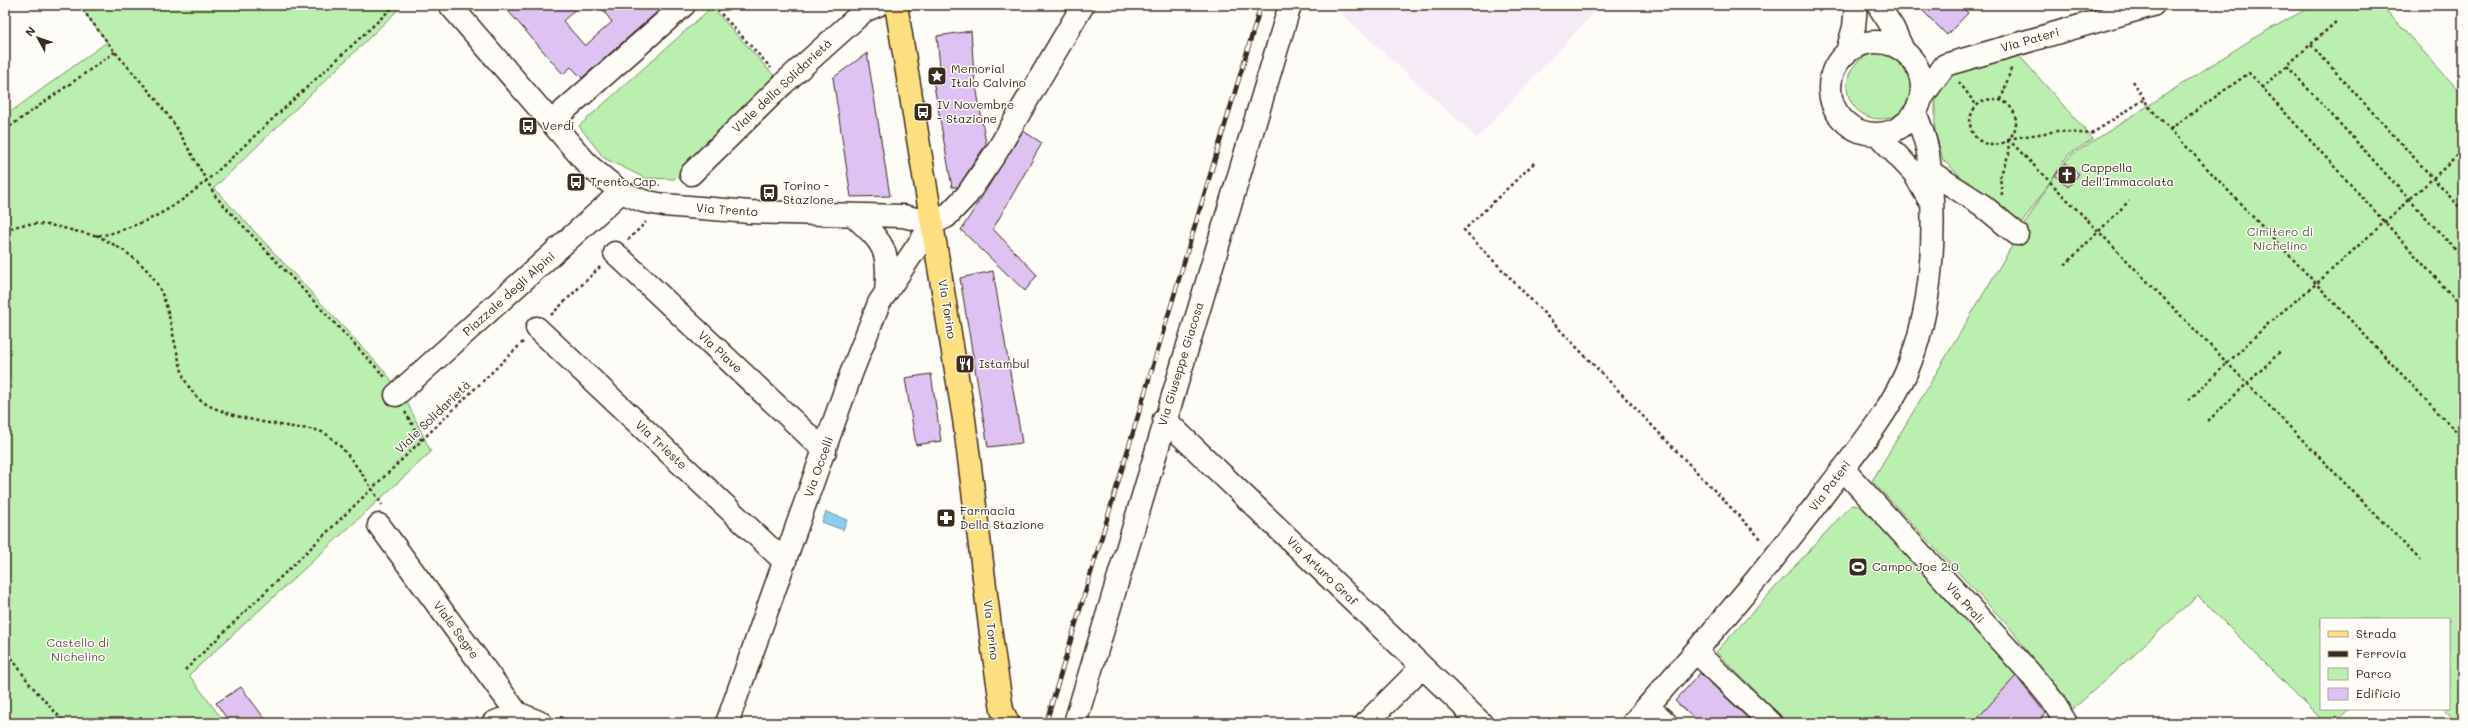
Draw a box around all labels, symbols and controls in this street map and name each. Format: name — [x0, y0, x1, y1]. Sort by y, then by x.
north arrow — [18, 18, 58, 58]
text: N — [22, 23, 38, 39]
street label: Via Pateri — [1999, 23, 2061, 55]
street label: Viale della Solidarietà — [728, 35, 835, 136]
place label: Memorial Italo Calvino — [951, 60, 1026, 90]
place icon: Memorial Italo Calvino — [926, 65, 948, 87]
place label: IV Novembre - Stazione — [937, 96, 1014, 126]
bus stop icon: IV Novembre - Stazione — [912, 101, 934, 123]
bus stop icon: Verdi — [517, 115, 539, 137]
place label: Verdi — [542, 117, 574, 133]
place label: Cappella dell'Immacolata — [2081, 159, 2174, 189]
church icon: Cappella dell'Immacolata — [2056, 164, 2078, 186]
bus stop icon: Trento Cap. — [565, 171, 587, 193]
place label: Trento Cap. — [590, 173, 660, 189]
place label: Torino - Stazione — [783, 177, 834, 207]
bus stop icon: Torino - Stazione — [758, 182, 780, 204]
street label: Via Trento — [696, 199, 758, 219]
park label: Cimitero di Nichelino — [2247, 223, 2313, 253]
street label: Piazzale degli Alpini — [459, 248, 558, 339]
street label: Via Torino — [935, 278, 961, 340]
street label: Via Giuseppe Giacosa — [1154, 300, 1207, 428]
street label: Via Piave — [695, 327, 746, 376]
restaurant icon: Istambul — [954, 353, 976, 375]
place label: Istambul — [979, 355, 1030, 371]
street label: Viale Solidarietà — [391, 376, 473, 456]
street label: Via Trieste — [632, 416, 691, 472]
street label: Via Occelli — [800, 434, 836, 499]
street label: Via Pateri — [1805, 457, 1854, 514]
place label: Farmacia Della Stazione — [960, 502, 1044, 532]
pharmacy icon: Farmacia Della Stazione — [935, 507, 957, 529]
street label: Via Arturo Graf — [1284, 532, 1362, 609]
sports icon: Campo Joe 2.0 — [1847, 556, 1869, 578]
place label: Campo Joe 2.0 — [1872, 558, 1959, 574]
street label: Via Prali — [1943, 578, 1988, 626]
street label: Viale Segre — [430, 597, 483, 662]
street label: Via Torino — [980, 599, 1004, 661]
legend — [2320, 618, 2450, 710]
text: Strada — [2356, 625, 2397, 641]
park label: Castello di Nichelino — [47, 634, 109, 664]
text: Ferrovia — [2356, 645, 2407, 661]
text: Parco — [2356, 665, 2391, 681]
text: Edificio — [2356, 685, 2400, 701]

